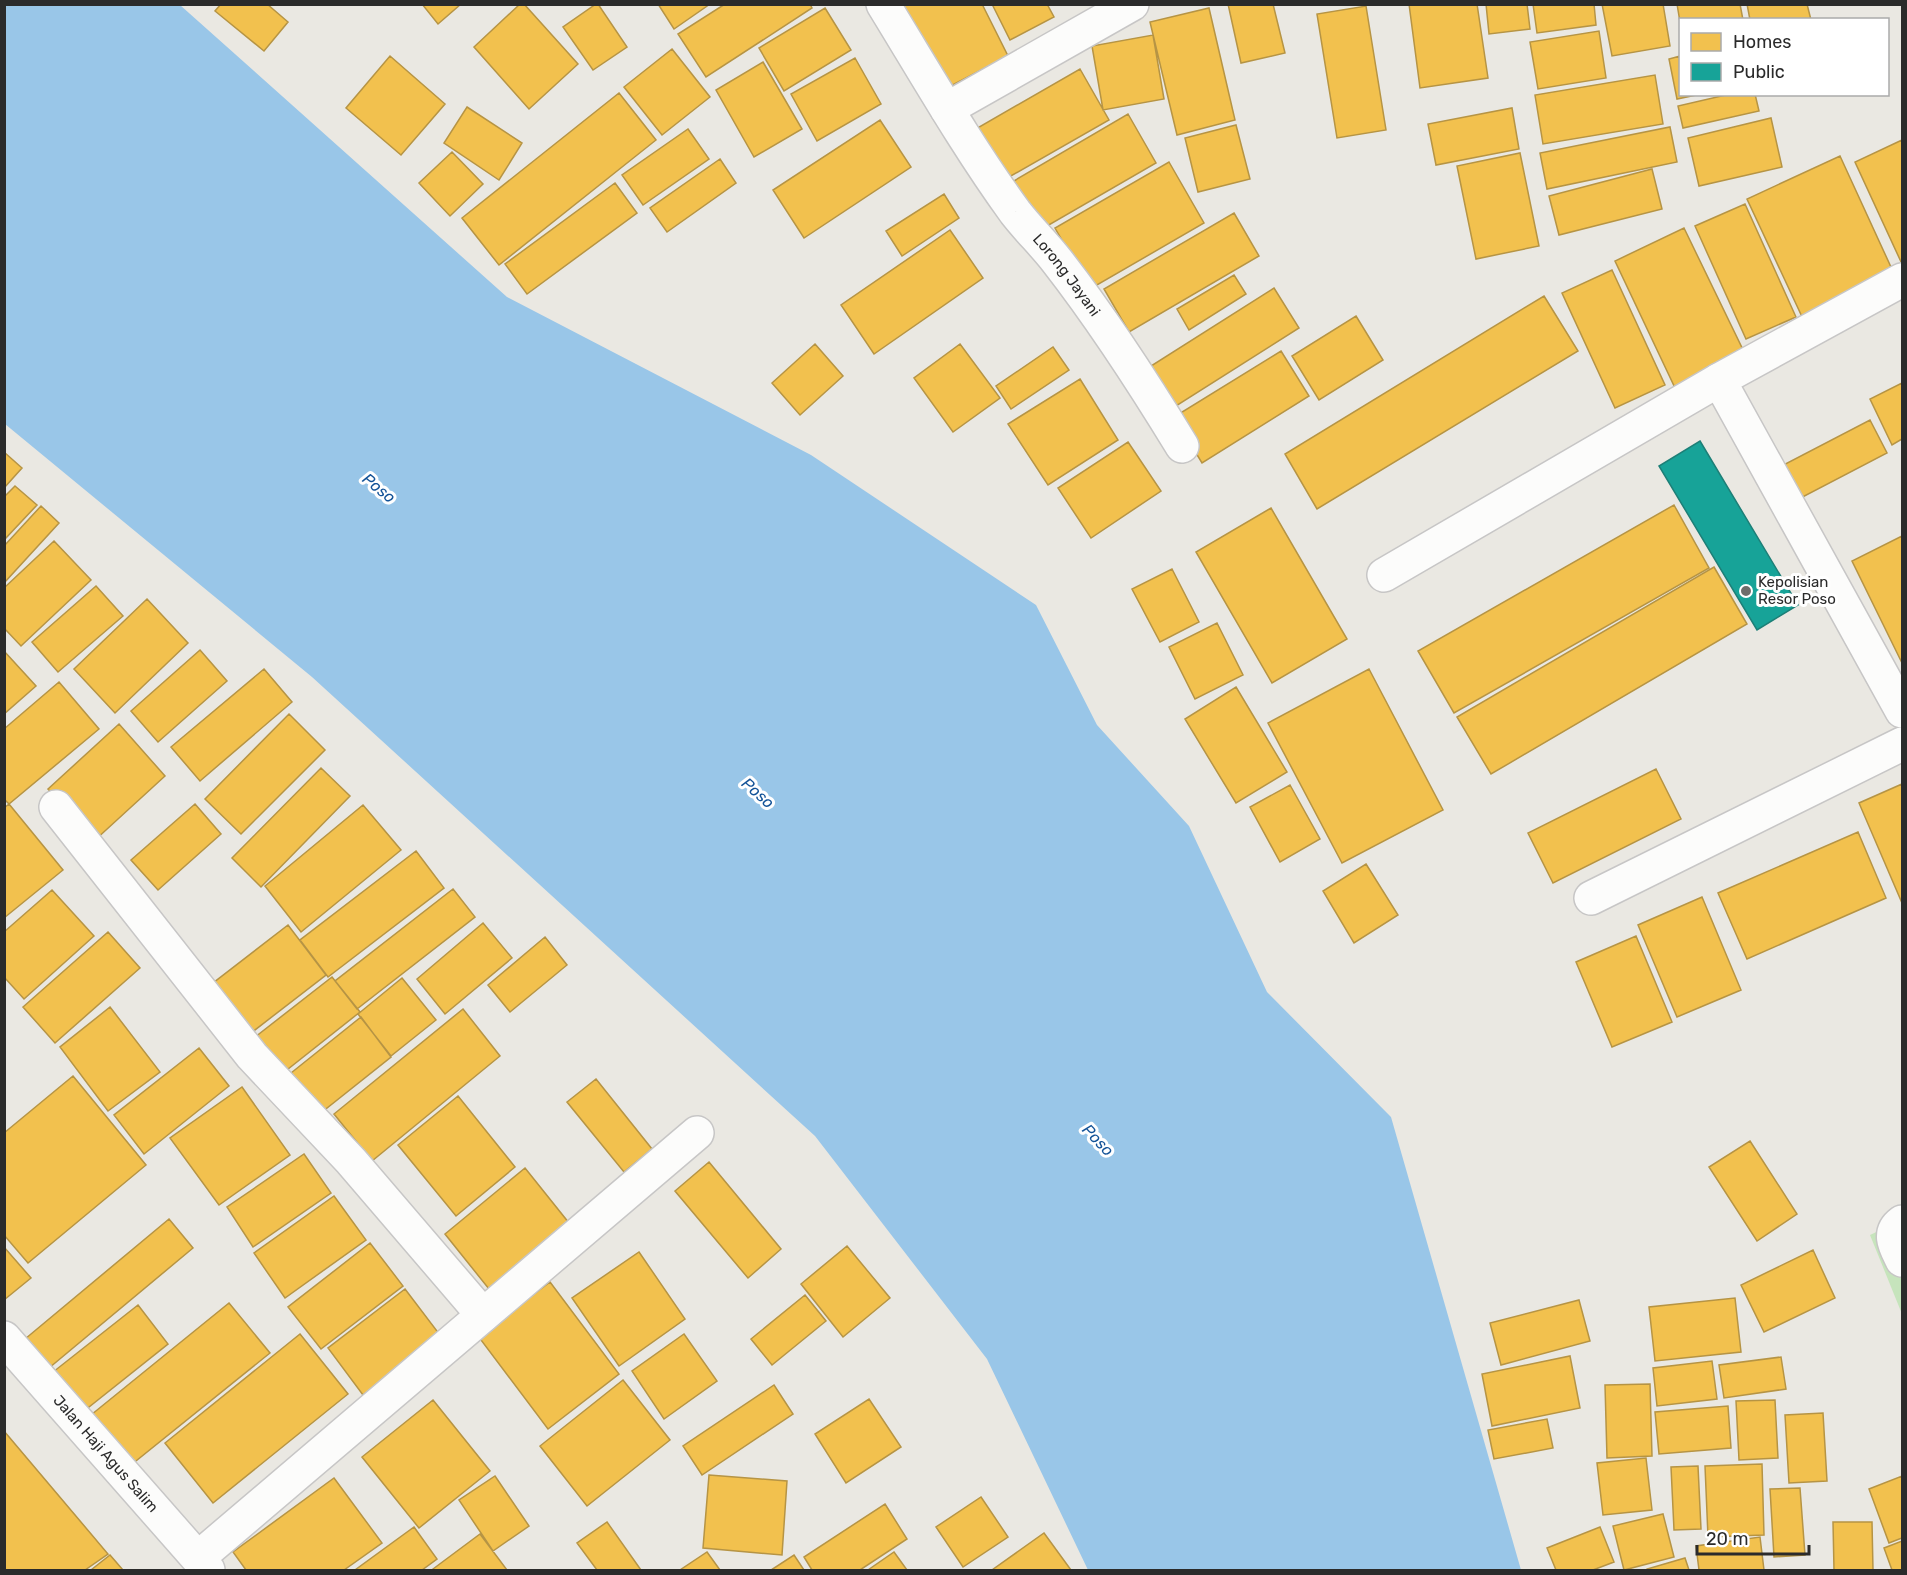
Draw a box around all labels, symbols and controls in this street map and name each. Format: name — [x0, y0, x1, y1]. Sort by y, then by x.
legend — [1679, 18, 1889, 96]
text: Homes — [1733, 31, 1791, 53]
text: Public — [1733, 61, 1785, 83]
street label: Lorong Jayani — [1029, 230, 1104, 320]
water label: Poso — [359, 469, 399, 507]
place label: Kepolisian Resor Poso — [1758, 573, 1836, 608]
marker: Kepolisian Resor Poso — [1739, 584, 1753, 598]
water label: Poso — [738, 774, 778, 812]
water label: Poso — [1078, 1120, 1118, 1160]
street label: Jalan Haji Agus Salim — [49, 1391, 162, 1516]
scale bar — [1697, 1518, 1810, 1556]
text: 20 m — [1706, 1528, 1748, 1550]

